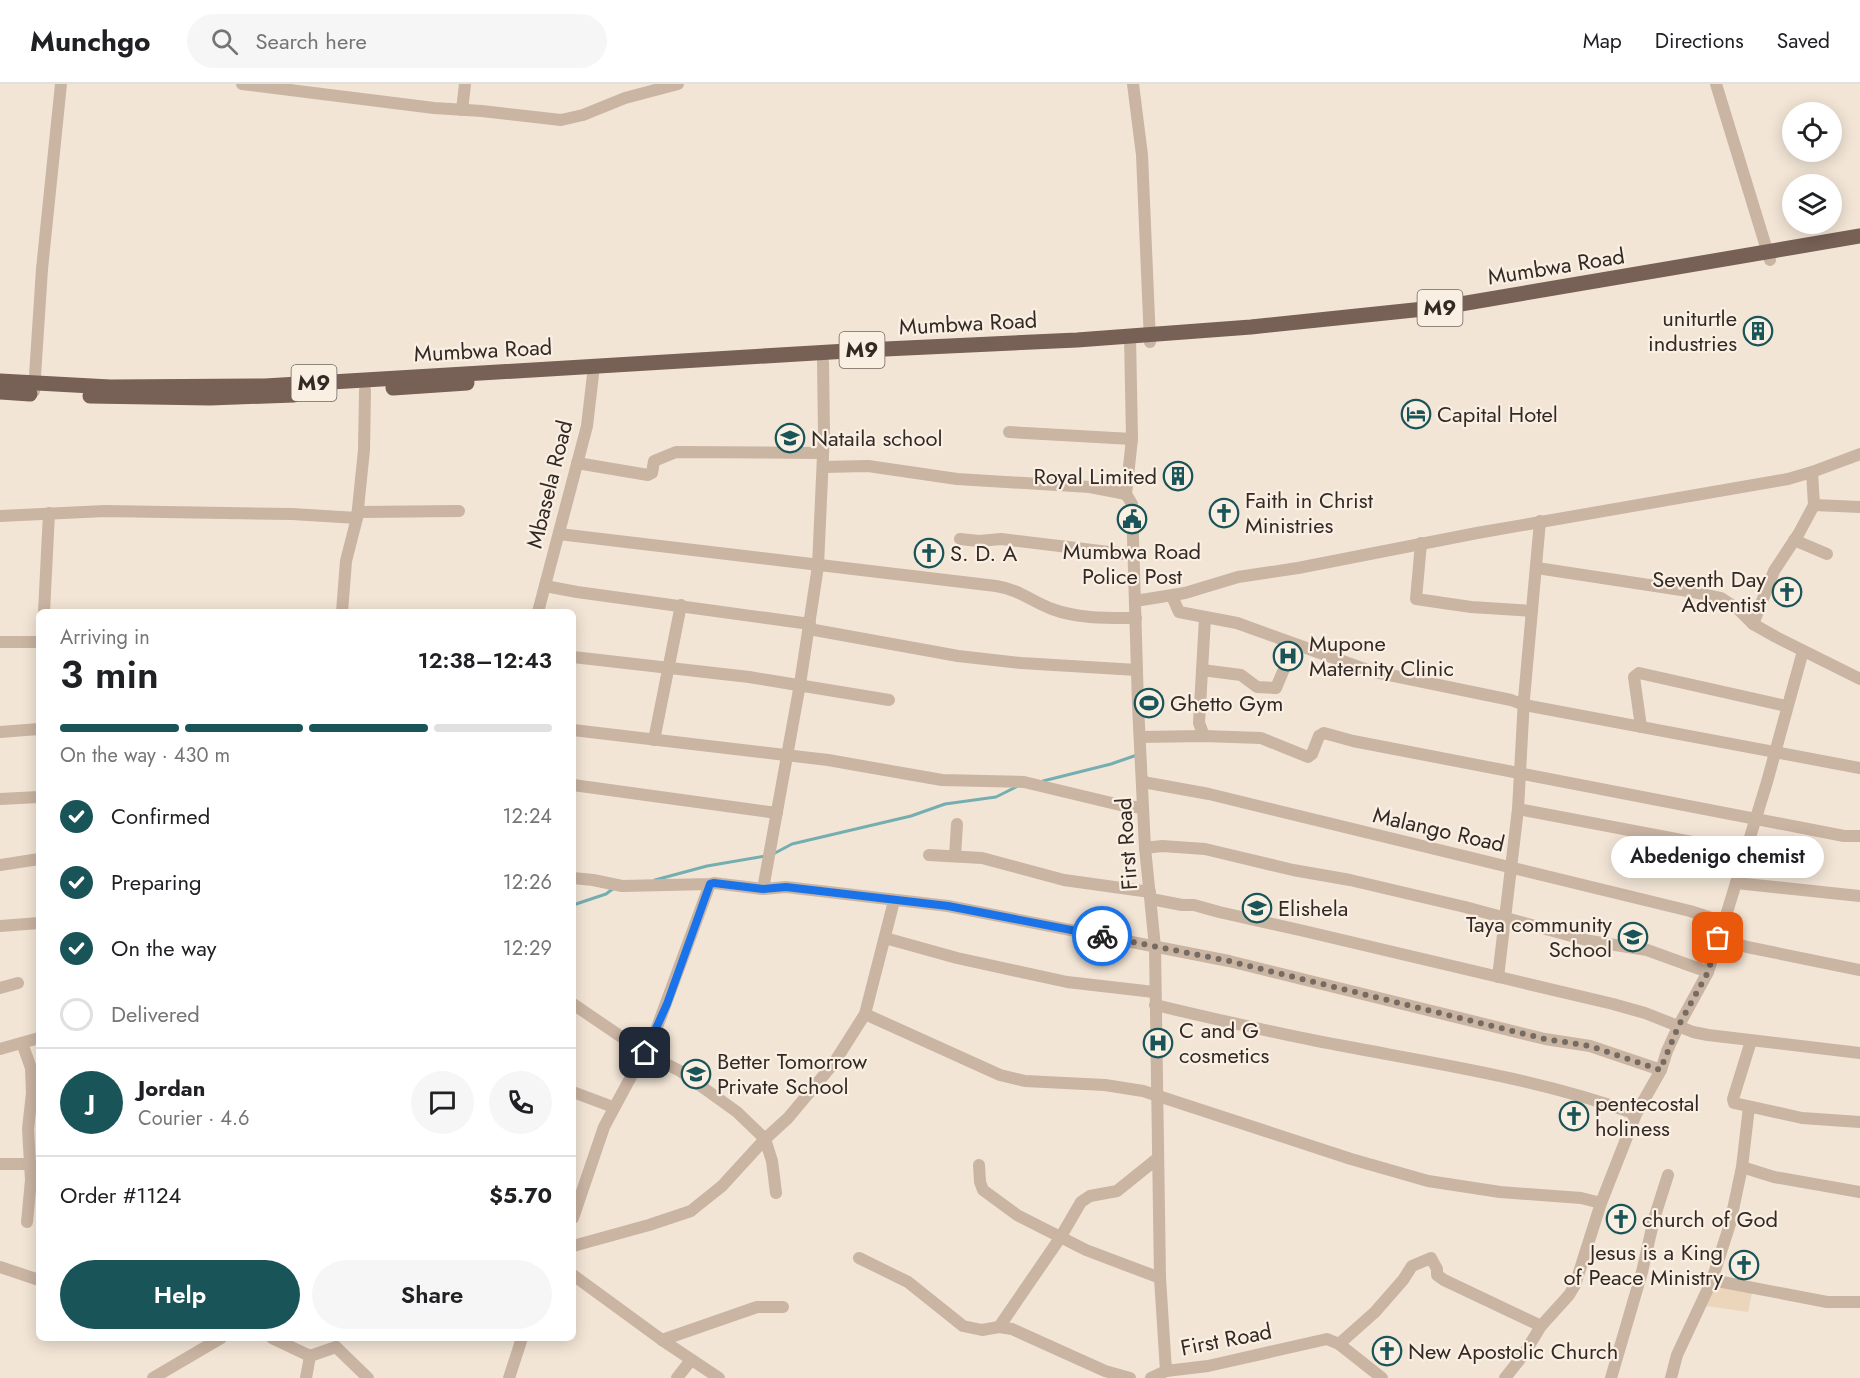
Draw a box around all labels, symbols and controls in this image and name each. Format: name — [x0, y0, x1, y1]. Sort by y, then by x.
search box — [187, 14, 607, 68]
text: Munchgo — [30, 21, 151, 62]
icon: search — [208, 25, 241, 58]
text: Search here — [256, 25, 367, 57]
text: Map — [1583, 26, 1622, 56]
text: Directions — [1655, 26, 1744, 56]
text: Saved — [1777, 26, 1830, 56]
map controls — [1782, 102, 1842, 234]
button: locate — [1782, 102, 1842, 162]
button: layers — [1782, 174, 1842, 234]
street label: Mumbwa Road — [1485, 239, 1627, 293]
road number: M9 — [1418, 290, 1462, 326]
place label: uniturtle industries — [1648, 302, 1737, 359]
street label: Mumbwa Road — [898, 303, 1038, 343]
building icon: uniturtle industries — [1742, 315, 1774, 347]
street label: Mumbwa Road — [413, 330, 553, 370]
road number: M9 — [840, 332, 884, 368]
road number: M9 — [292, 365, 336, 401]
hotel icon: Capital Hotel — [1400, 398, 1432, 430]
place label: Capital Hotel — [1437, 398, 1558, 430]
street label: Mbasela Road — [518, 417, 580, 551]
school or university icon: Nataila school — [774, 422, 806, 454]
place label: Nataila school — [811, 422, 942, 454]
place label: Royal Limited — [1033, 460, 1157, 492]
building icon: Royal Limited — [1162, 460, 1194, 492]
place label: Faith in Christ Ministries — [1245, 484, 1374, 541]
church icon: Faith in Christ Ministries — [1208, 497, 1240, 529]
public building icon: Mumbwa Road Police Post — [1116, 503, 1148, 535]
place label: Mumbwa Road Police Post — [1063, 535, 1201, 592]
church icon: S. D. A — [913, 537, 945, 569]
place label: S. D. A — [950, 537, 1018, 569]
place label: Seventh Day Adventist — [1652, 563, 1767, 620]
church icon: Seventh Day Adventist — [1771, 576, 1803, 608]
text: Arriving in — [60, 623, 150, 652]
place label: Mupone Maternity Clinic — [1309, 627, 1454, 684]
hospital icon: Mupone Maternity Clinic — [1272, 640, 1304, 672]
text: 12:38–12:43 — [418, 644, 552, 676]
text: 3 min — [60, 646, 159, 703]
sports icon: Ghetto Gym — [1133, 687, 1165, 719]
place label: Ghetto Gym — [1170, 687, 1283, 719]
text: On the way · 430 m — [60, 741, 230, 770]
street label: First Road — [1107, 797, 1145, 891]
street label: Malango Road — [1370, 798, 1508, 860]
icon: check — [60, 800, 93, 833]
text: Confirmed — [111, 800, 210, 832]
text: 12:24 — [503, 802, 552, 831]
callout: Abedenigo chemist — [1612, 836, 1824, 878]
text: Abedenigo chemist — [1630, 842, 1805, 871]
icon: check — [60, 866, 93, 899]
text: Preparing — [111, 866, 202, 898]
text: 12:26 — [503, 868, 552, 897]
school or university icon: Elishela — [1241, 892, 1273, 924]
place label: Elishela — [1278, 892, 1348, 924]
courier — [1072, 906, 1132, 966]
place label: Taya community School — [1466, 908, 1612, 965]
pin — [1692, 912, 1743, 963]
icon: bike — [1086, 920, 1119, 953]
school or university icon: Taya community School — [1617, 921, 1649, 953]
icon: bag — [1701, 921, 1734, 954]
icon: check — [60, 932, 93, 965]
text: On the way — [111, 932, 216, 964]
text: 12:29 — [503, 934, 552, 963]
text: Delivered — [111, 998, 200, 1030]
place label: C and G cosmetics — [1179, 1014, 1269, 1071]
pin — [619, 1027, 670, 1078]
hospital icon: C and G cosmetics — [1142, 1027, 1174, 1059]
icon: home — [628, 1036, 661, 1069]
place label: Better Tomorrow Private School — [717, 1045, 867, 1102]
school or university icon: Better Tomorrow Private School — [680, 1058, 712, 1090]
button: chat — [411, 1071, 474, 1134]
button: phone — [489, 1071, 552, 1134]
text: Jordan — [138, 1072, 205, 1104]
text: J — [88, 1086, 95, 1118]
place label: pentecostal holiness — [1595, 1087, 1699, 1144]
church icon: pentecostal holiness — [1558, 1100, 1590, 1132]
text: Courier · 4.6 — [138, 1104, 250, 1133]
text: Order #1124 — [60, 1179, 181, 1211]
text: $5.70 — [489, 1179, 552, 1211]
church icon: church of God — [1605, 1203, 1637, 1235]
place label: church of God — [1642, 1203, 1778, 1235]
place label: Jesus is a King of Peace Ministry — [1563, 1236, 1723, 1293]
church icon: Jesus is a King of Peace Ministry — [1728, 1249, 1760, 1281]
button: Help — [60, 1260, 300, 1329]
button: Share — [312, 1260, 552, 1329]
street label: First Road — [1178, 1314, 1274, 1364]
church icon: New Apostolic Church — [1371, 1335, 1403, 1367]
place label: New Apostolic Church — [1408, 1335, 1618, 1367]

